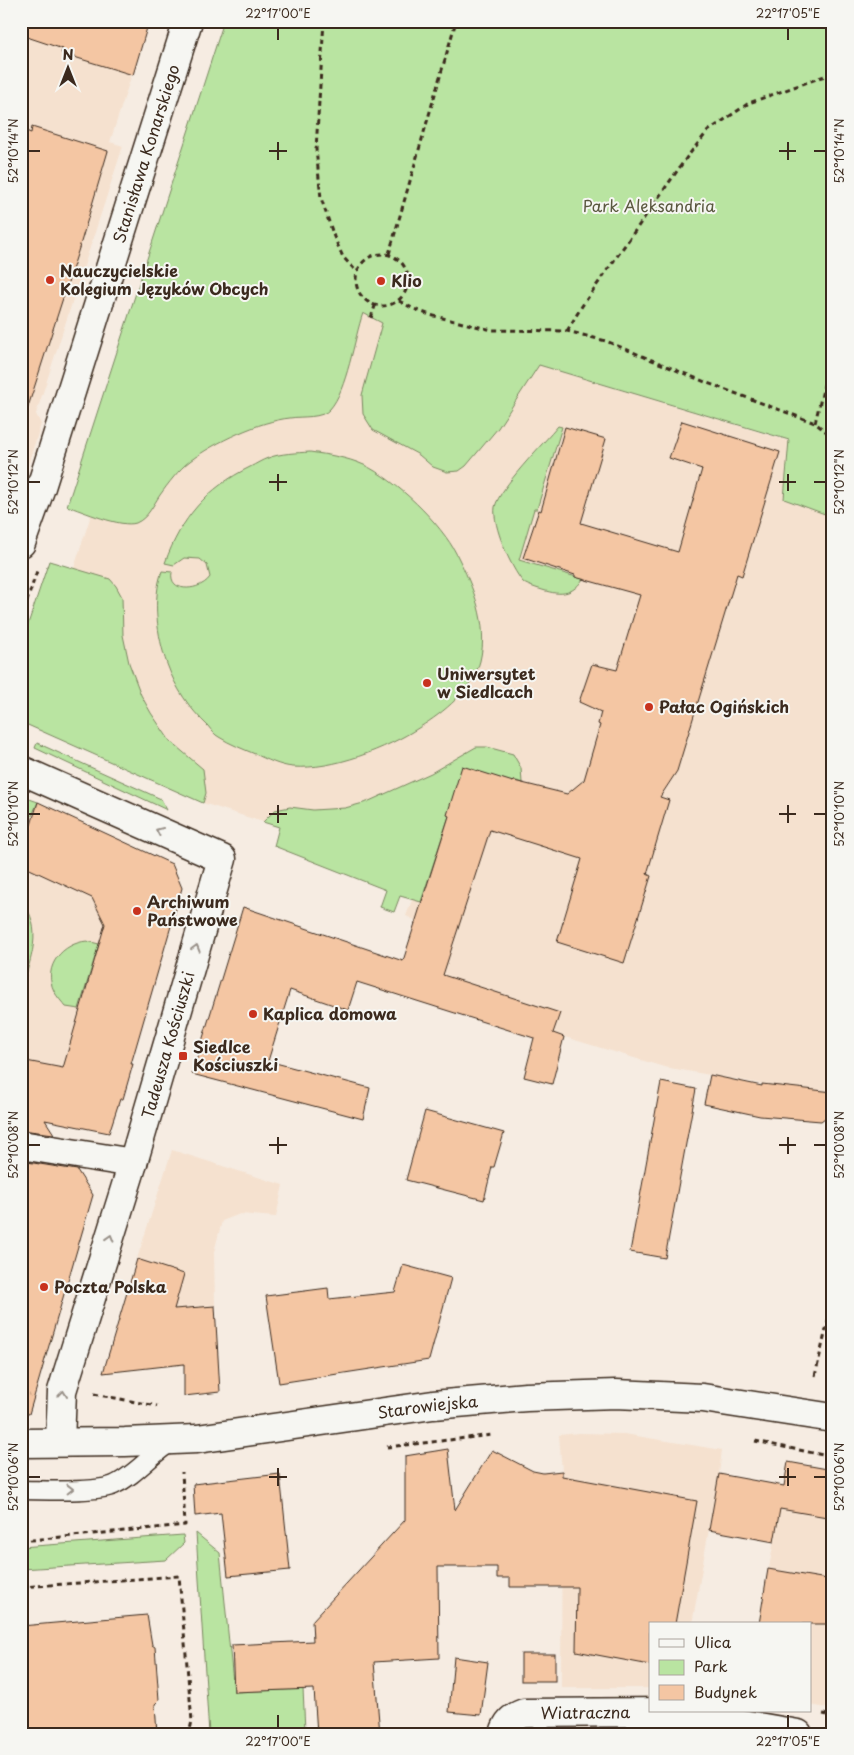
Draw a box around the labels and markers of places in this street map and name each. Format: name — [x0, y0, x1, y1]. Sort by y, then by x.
place label: Nauczycielskie Kolegium Języków Obcych — [60, 258, 269, 300]
place label: Klio — [391, 268, 422, 292]
marker: Nauczycielskie Kolegium Języków Obcych — [44, 274, 56, 286]
marker: Klio — [375, 275, 387, 287]
place label: Uniwersytet w Siedlcach — [437, 661, 536, 703]
marker: Uniwersytet w Siedlcach — [421, 677, 433, 689]
place label: Pałac Ogińskich — [659, 694, 789, 718]
marker: Pałac Ogińskich — [643, 701, 655, 713]
place label: Archiwum Państwowe — [147, 889, 238, 931]
marker: Archiwum Państwowe — [131, 905, 143, 917]
place label: Kaplica domowa — [263, 1001, 397, 1025]
marker: Kaplica domowa — [247, 1008, 259, 1020]
place label: Siedlce Kościuszki — [193, 1034, 278, 1076]
marker: Siedlce Kościuszki — [177, 1050, 189, 1062]
place label: Poczta Polska — [54, 1274, 167, 1298]
marker: Poczta Polska — [38, 1281, 50, 1293]

